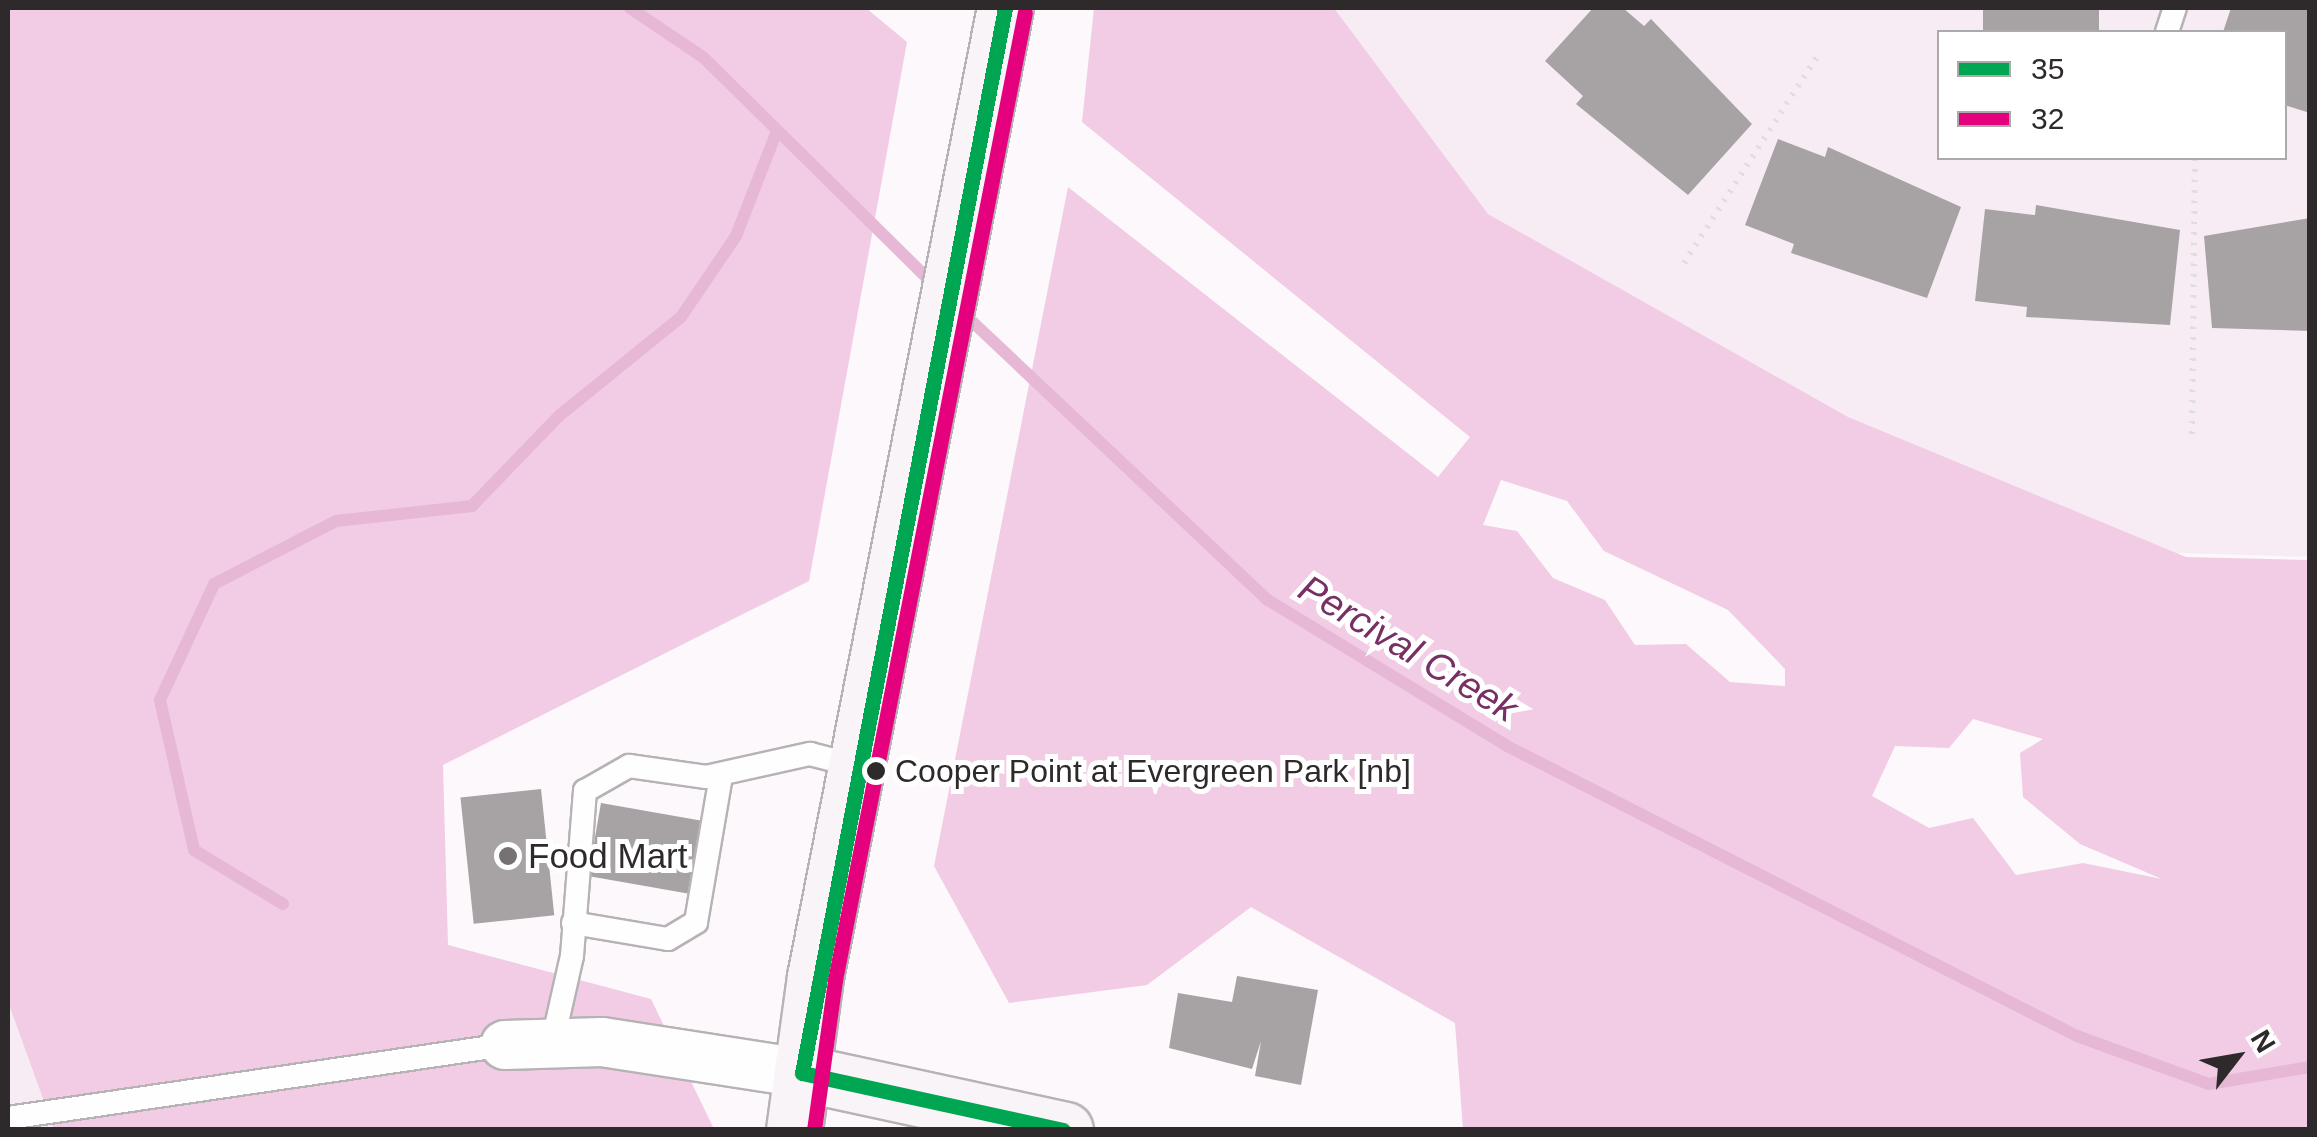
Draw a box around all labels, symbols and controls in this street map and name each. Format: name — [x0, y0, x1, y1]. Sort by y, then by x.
legend — [1937, 30, 2287, 160]
text: 35 — [2031, 52, 2064, 85]
text: 32 — [2031, 102, 2064, 135]
water label: Percival Creek — [1290, 566, 1526, 732]
place label: Cooper Point at Evergreen Park [nb] — [895, 752, 1411, 790]
marker: Cooper Point at Evergreen Park [nb] — [866, 761, 886, 781]
place label: Food Mart — [528, 835, 687, 877]
marker: Food Mart — [497, 845, 519, 867]
north arrow — [2187, 1007, 2287, 1107]
text: N — [2245, 1025, 2282, 1058]

